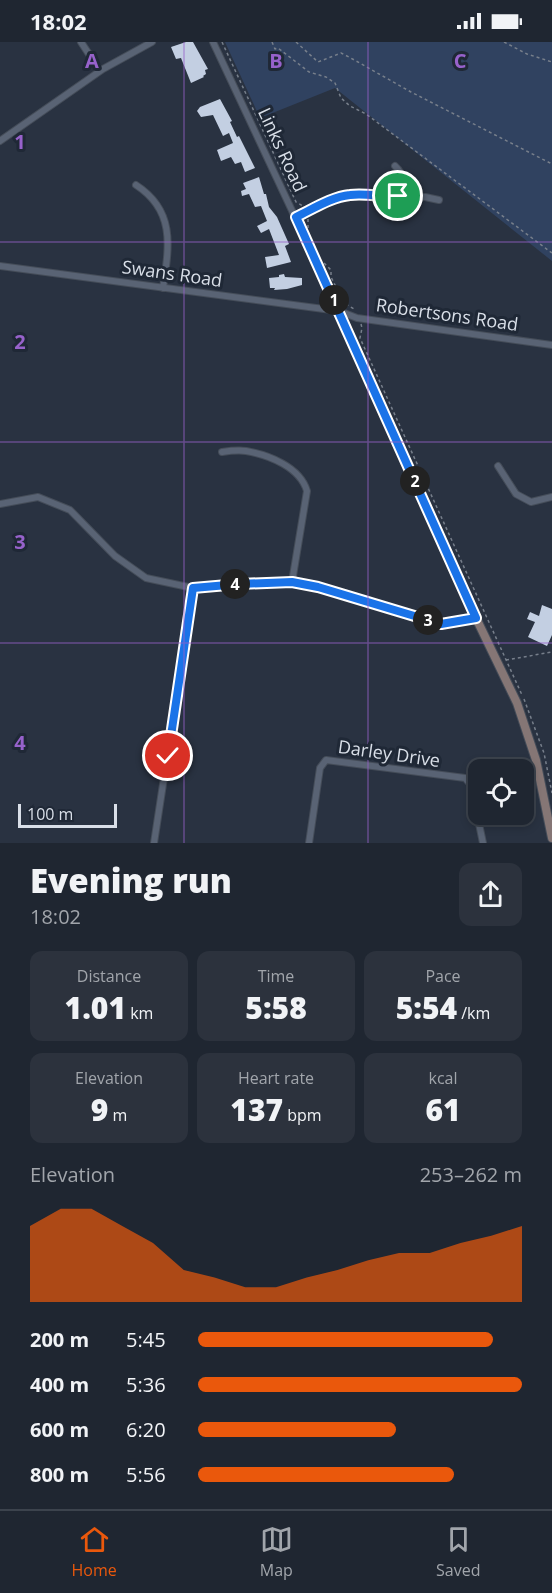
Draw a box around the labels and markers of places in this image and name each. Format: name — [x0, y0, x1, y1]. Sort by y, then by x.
pin — [372, 170, 423, 221]
pin: 1 — [319, 285, 349, 315]
pin: 2 — [400, 466, 430, 496]
pin: 4 — [220, 569, 250, 599]
pin: 3 — [413, 605, 443, 635]
pin — [142, 730, 193, 781]

